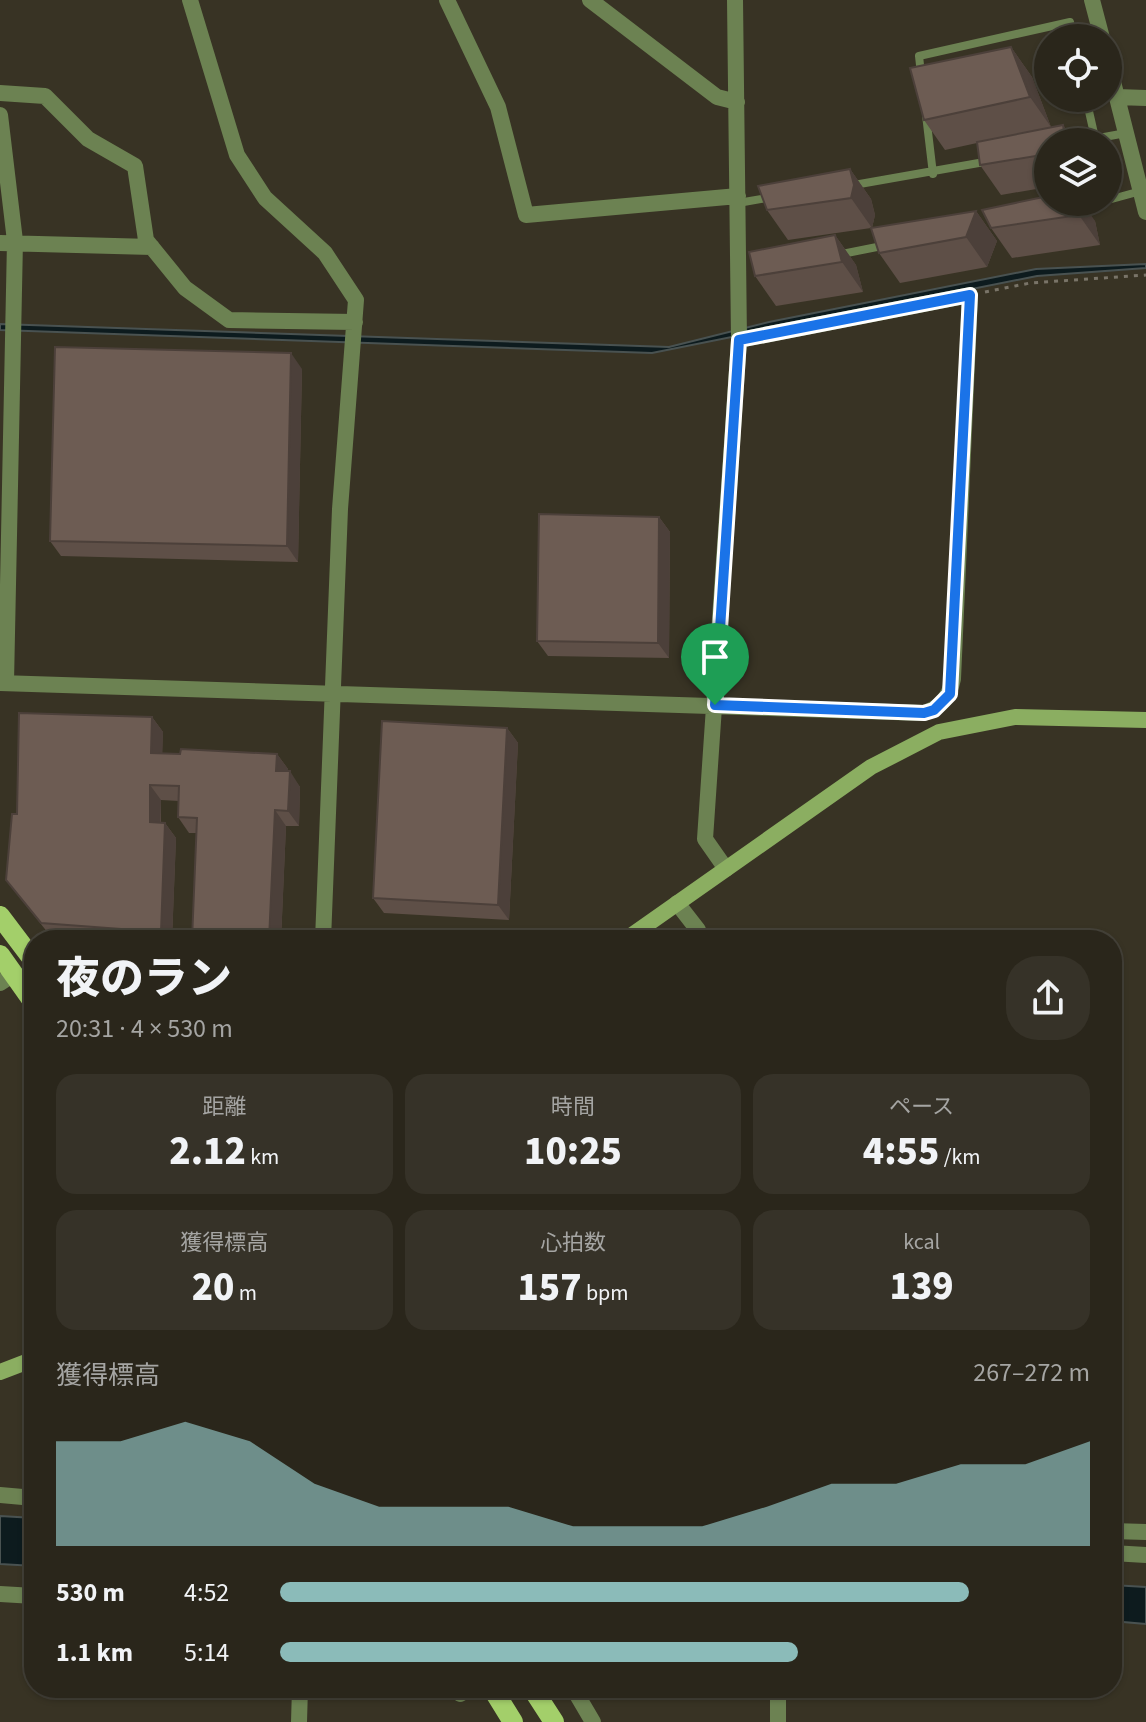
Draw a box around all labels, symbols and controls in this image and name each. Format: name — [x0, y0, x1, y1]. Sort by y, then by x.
map controls — [1034, 24, 1122, 216]
button: locate — [1034, 24, 1122, 112]
button: layers — [1034, 128, 1122, 216]
pin — [681, 623, 749, 705]
icon: arrive — [693, 635, 737, 679]
text: 夜のラン — [56, 948, 232, 1011]
button: share — [1006, 956, 1090, 1040]
text: 20:31 · 4 × 530 m — [56, 1010, 233, 1047]
text: 距離 — [202, 1091, 246, 1123]
text: 時間 — [551, 1091, 595, 1123]
text: ペース — [889, 1091, 954, 1123]
text: 2.12 — [169, 1123, 246, 1180]
text: 10:25 — [524, 1123, 622, 1180]
text: 4:55 — [863, 1123, 939, 1180]
text: km — [246, 1141, 279, 1173]
text: /km — [939, 1141, 981, 1173]
text: kcal — [903, 1226, 940, 1258]
text: 獲得標高 — [180, 1227, 268, 1259]
text: 心拍数 — [540, 1227, 606, 1259]
text: 139 — [890, 1258, 954, 1315]
text: 20 — [192, 1259, 234, 1316]
text: 157 — [517, 1259, 582, 1316]
text: m — [234, 1277, 257, 1309]
text: bpm — [582, 1277, 629, 1309]
text: 267–272 m — [973, 1354, 1090, 1391]
text: 獲得標高 — [56, 1357, 160, 1394]
text: 530 m — [56, 1574, 125, 1611]
text: 4:52 — [184, 1574, 229, 1611]
text: 1.1 km — [56, 1634, 133, 1671]
text: 5:14 — [184, 1634, 229, 1671]

